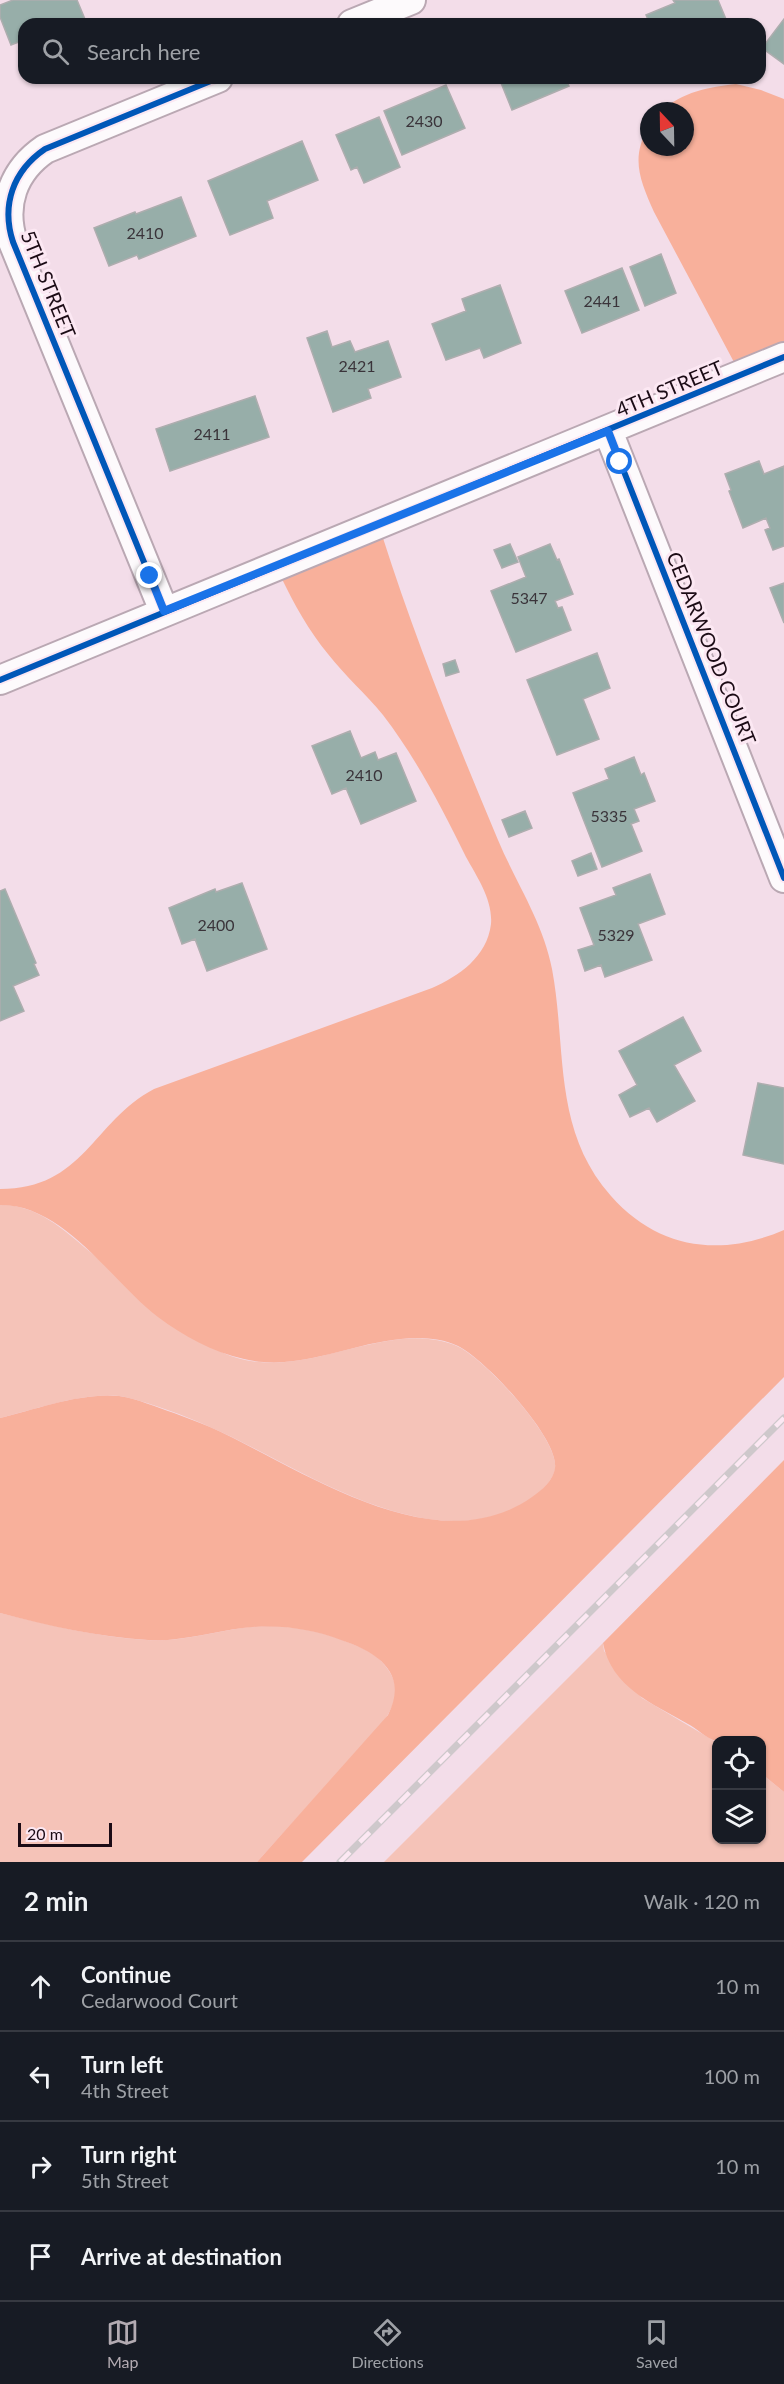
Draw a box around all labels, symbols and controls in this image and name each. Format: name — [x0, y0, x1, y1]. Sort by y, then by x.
search box — [18, 18, 766, 84]
icon: search — [39, 35, 72, 68]
text: Search here — [87, 38, 200, 65]
north arrow — [640, 102, 694, 156]
house number: 2430 — [405, 111, 443, 130]
house number: 2410 — [126, 223, 164, 242]
street label: 5TH STREET — [17, 227, 82, 341]
house number: 2441 — [583, 291, 621, 310]
street label: 4TH STREET — [612, 355, 726, 421]
house number: 2421 — [338, 356, 376, 375]
house number: 2411 — [193, 424, 231, 443]
route start — [606, 448, 632, 474]
street label: CEDARWOOD COURT — [662, 548, 762, 748]
route end — [136, 562, 162, 588]
house number: 5347 — [510, 588, 548, 607]
house number: 2410 — [345, 765, 383, 784]
house number: 5335 — [590, 806, 628, 825]
house number: 2400 — [197, 915, 235, 934]
house number: 5329 — [597, 925, 635, 944]
map controls — [712, 1736, 766, 1844]
button: locate — [712, 1736, 766, 1790]
button: layers — [712, 1790, 766, 1844]
scale bar — [18, 1820, 112, 1848]
text: 20 m — [27, 1824, 63, 1843]
text: 2 min — [24, 1885, 88, 1917]
text: Walk · 120 m — [644, 1889, 760, 1913]
text: Continue — [81, 1961, 171, 1988]
icon: ahead — [24, 1970, 57, 2003]
text: 10 m — [715, 1974, 760, 1998]
text: Cedarwood Court — [81, 1988, 238, 2012]
text: Turn left — [81, 2051, 163, 2078]
icon: left — [24, 2060, 57, 2093]
text: 100 m — [704, 2064, 760, 2088]
text: 4th Street — [81, 2078, 169, 2102]
text: Turn right — [81, 2141, 176, 2168]
icon: right — [24, 2150, 57, 2183]
text: 10 m — [715, 2154, 760, 2178]
text: 5th Street — [81, 2168, 169, 2192]
icon: arrive — [24, 2240, 57, 2273]
text: Arrive at destination — [81, 2243, 282, 2270]
tab: Map — [106, 2316, 139, 2371]
tab: Directions — [351, 2316, 424, 2371]
tab: Saved — [636, 2316, 678, 2371]

